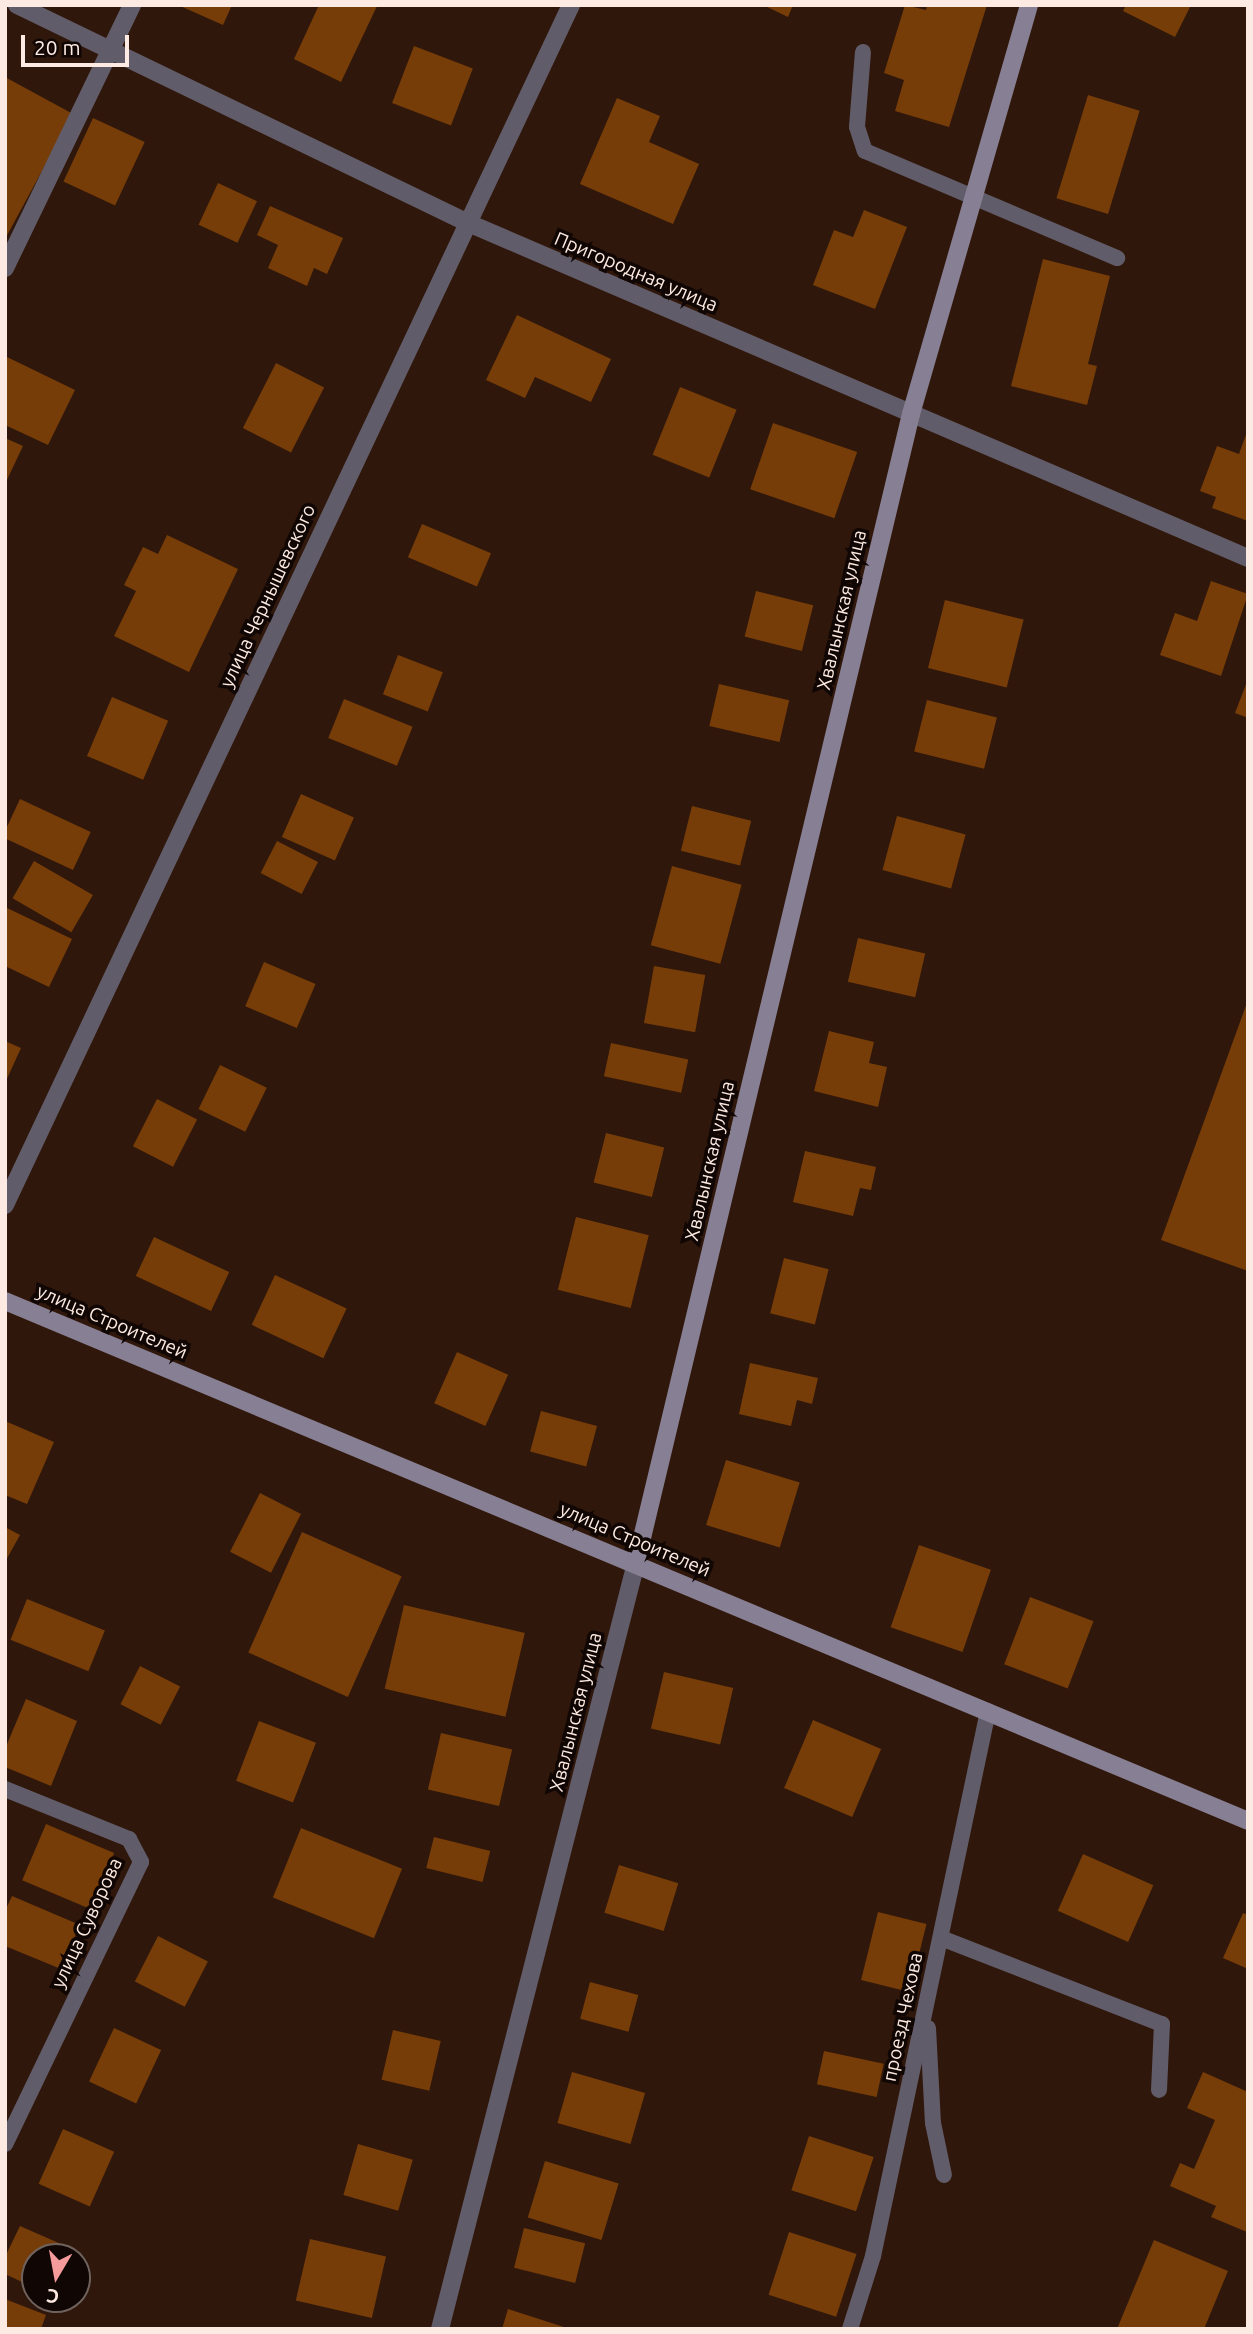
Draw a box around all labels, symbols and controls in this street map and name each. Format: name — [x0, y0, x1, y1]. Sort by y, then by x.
scale bar — [24, 21, 133, 65]
text: 20 m — [34, 35, 81, 59]
street label: Пригородная улица — [551, 227, 721, 317]
street label: улица Чернышевского — [216, 501, 320, 691]
street label: Хвалынская улица — [813, 528, 871, 692]
street label: Хвалынская улица — [681, 1079, 739, 1243]
street label: улица Строителей — [33, 1280, 191, 1364]
street label: улица Строителей — [556, 1498, 714, 1582]
street label: Хвалынская улица — [545, 1630, 607, 1794]
street label: улица Суворова — [47, 1854, 127, 1992]
street label: проезд Чехова — [878, 1951, 928, 2083]
north arrow — [21, 2243, 91, 2313]
text: С — [45, 2285, 61, 2309]

